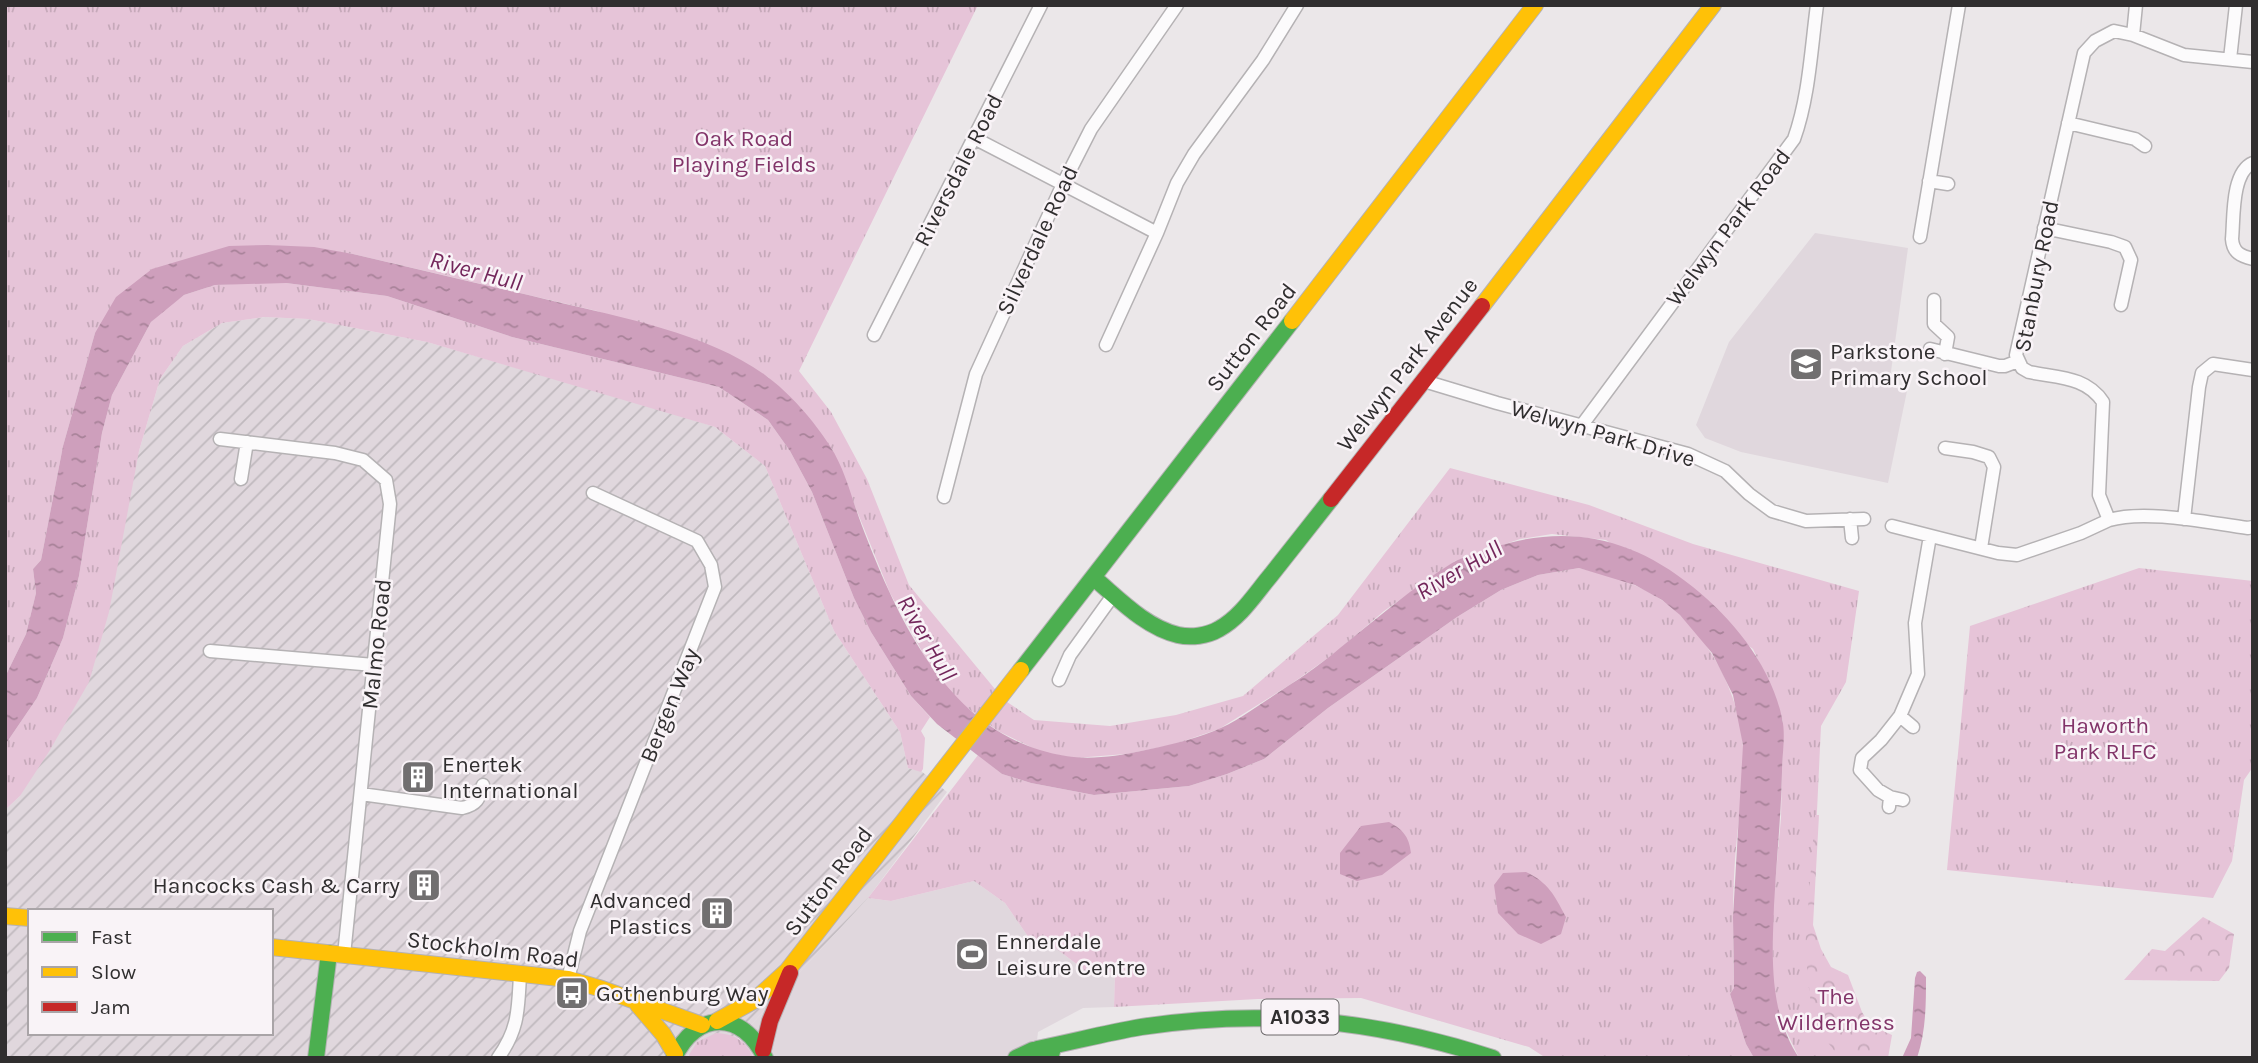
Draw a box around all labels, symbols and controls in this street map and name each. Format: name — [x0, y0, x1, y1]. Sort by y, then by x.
street label: Riversdale Road — [908, 89, 1009, 251]
park label: Oak Road Playing Fields — [672, 125, 816, 178]
street label: Welwyn Park Road — [1660, 143, 1796, 311]
street label: Silverdale Road — [991, 161, 1084, 319]
street label: Stanbury Road — [2009, 198, 2064, 354]
water label: River Hull — [427, 245, 525, 297]
street label: Welwyn Park Avenue — [1331, 272, 1483, 456]
street label: Sutton Road — [1201, 278, 1302, 397]
place label: Parkstone Primary School — [1830, 338, 1988, 391]
school or university icon: Parkstone Primary School — [1787, 345, 1825, 383]
street label: Welwyn Park Drive — [1508, 394, 1698, 473]
water label: River Hull — [1411, 534, 1507, 606]
street label: Malmo Road — [356, 577, 397, 711]
water label: River Hull — [891, 590, 963, 686]
street label: Bergen Way — [634, 644, 705, 767]
park label: Haworth Park RLFC — [2053, 712, 2157, 765]
place label: Enertek International — [442, 751, 579, 804]
building icon: Enertek International — [399, 758, 437, 796]
street label: Sutton Road — [779, 821, 878, 941]
building icon: Hancocks Cash & Carry — [405, 866, 443, 904]
place label: Hancocks Cash & Carry — [152, 872, 400, 899]
place label: Advanced Plastics — [590, 887, 692, 940]
building icon: Advanced Plastics — [698, 894, 736, 932]
legend — [28, 909, 273, 1035]
text: Fast — [91, 925, 132, 949]
street label: Stockholm Road — [406, 926, 580, 973]
place label: Ennerdale Leisure Centre — [996, 928, 1146, 981]
sports icon: Ennerdale Leisure Centre — [953, 935, 991, 973]
text: Slow — [91, 960, 136, 984]
bus stop icon: Gothenburg Way — [553, 974, 591, 1012]
place label: Gothenburg Way — [596, 980, 769, 1007]
park label: The Wilderness — [1777, 983, 1895, 1036]
text: Jam — [91, 995, 131, 1019]
road number: A1033 — [1262, 1000, 1338, 1034]

